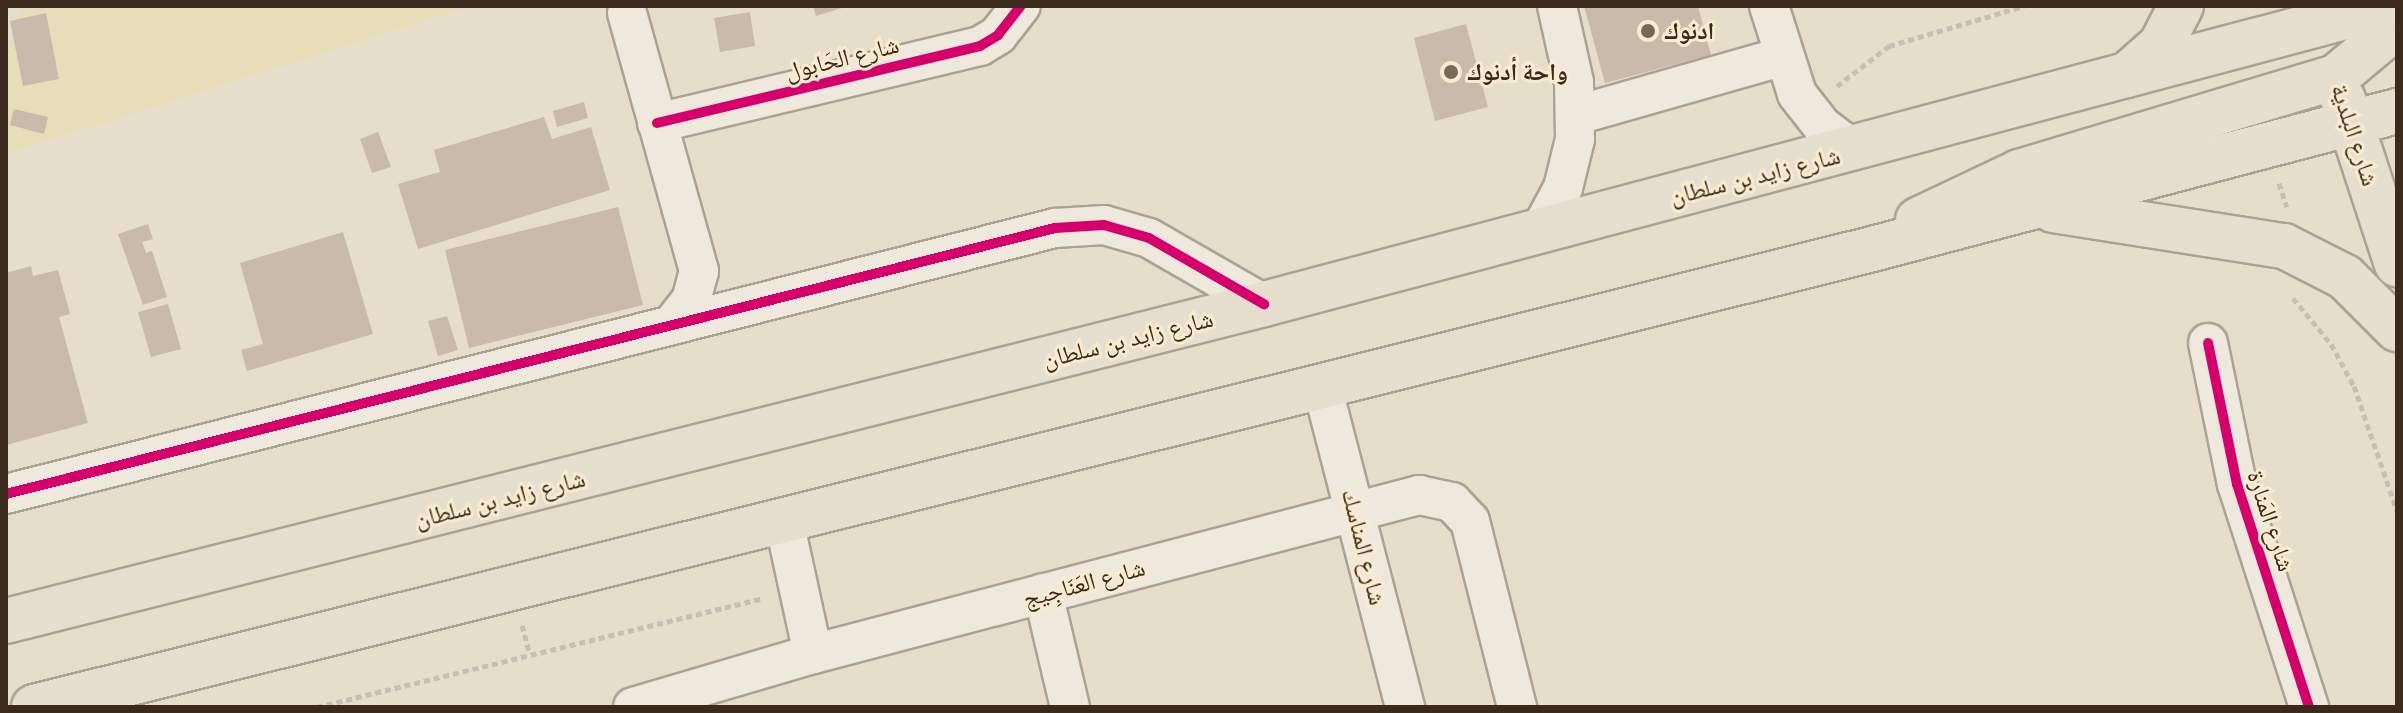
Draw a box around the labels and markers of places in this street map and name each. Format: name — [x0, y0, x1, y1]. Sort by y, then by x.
place label: ادنوك — [1664, 17, 1714, 45]
marker: ادنوك — [1639, 22, 1657, 40]
place label: واحة أدنوك — [1467, 58, 1568, 86]
marker: واحة أدنوك — [1442, 63, 1460, 81]

